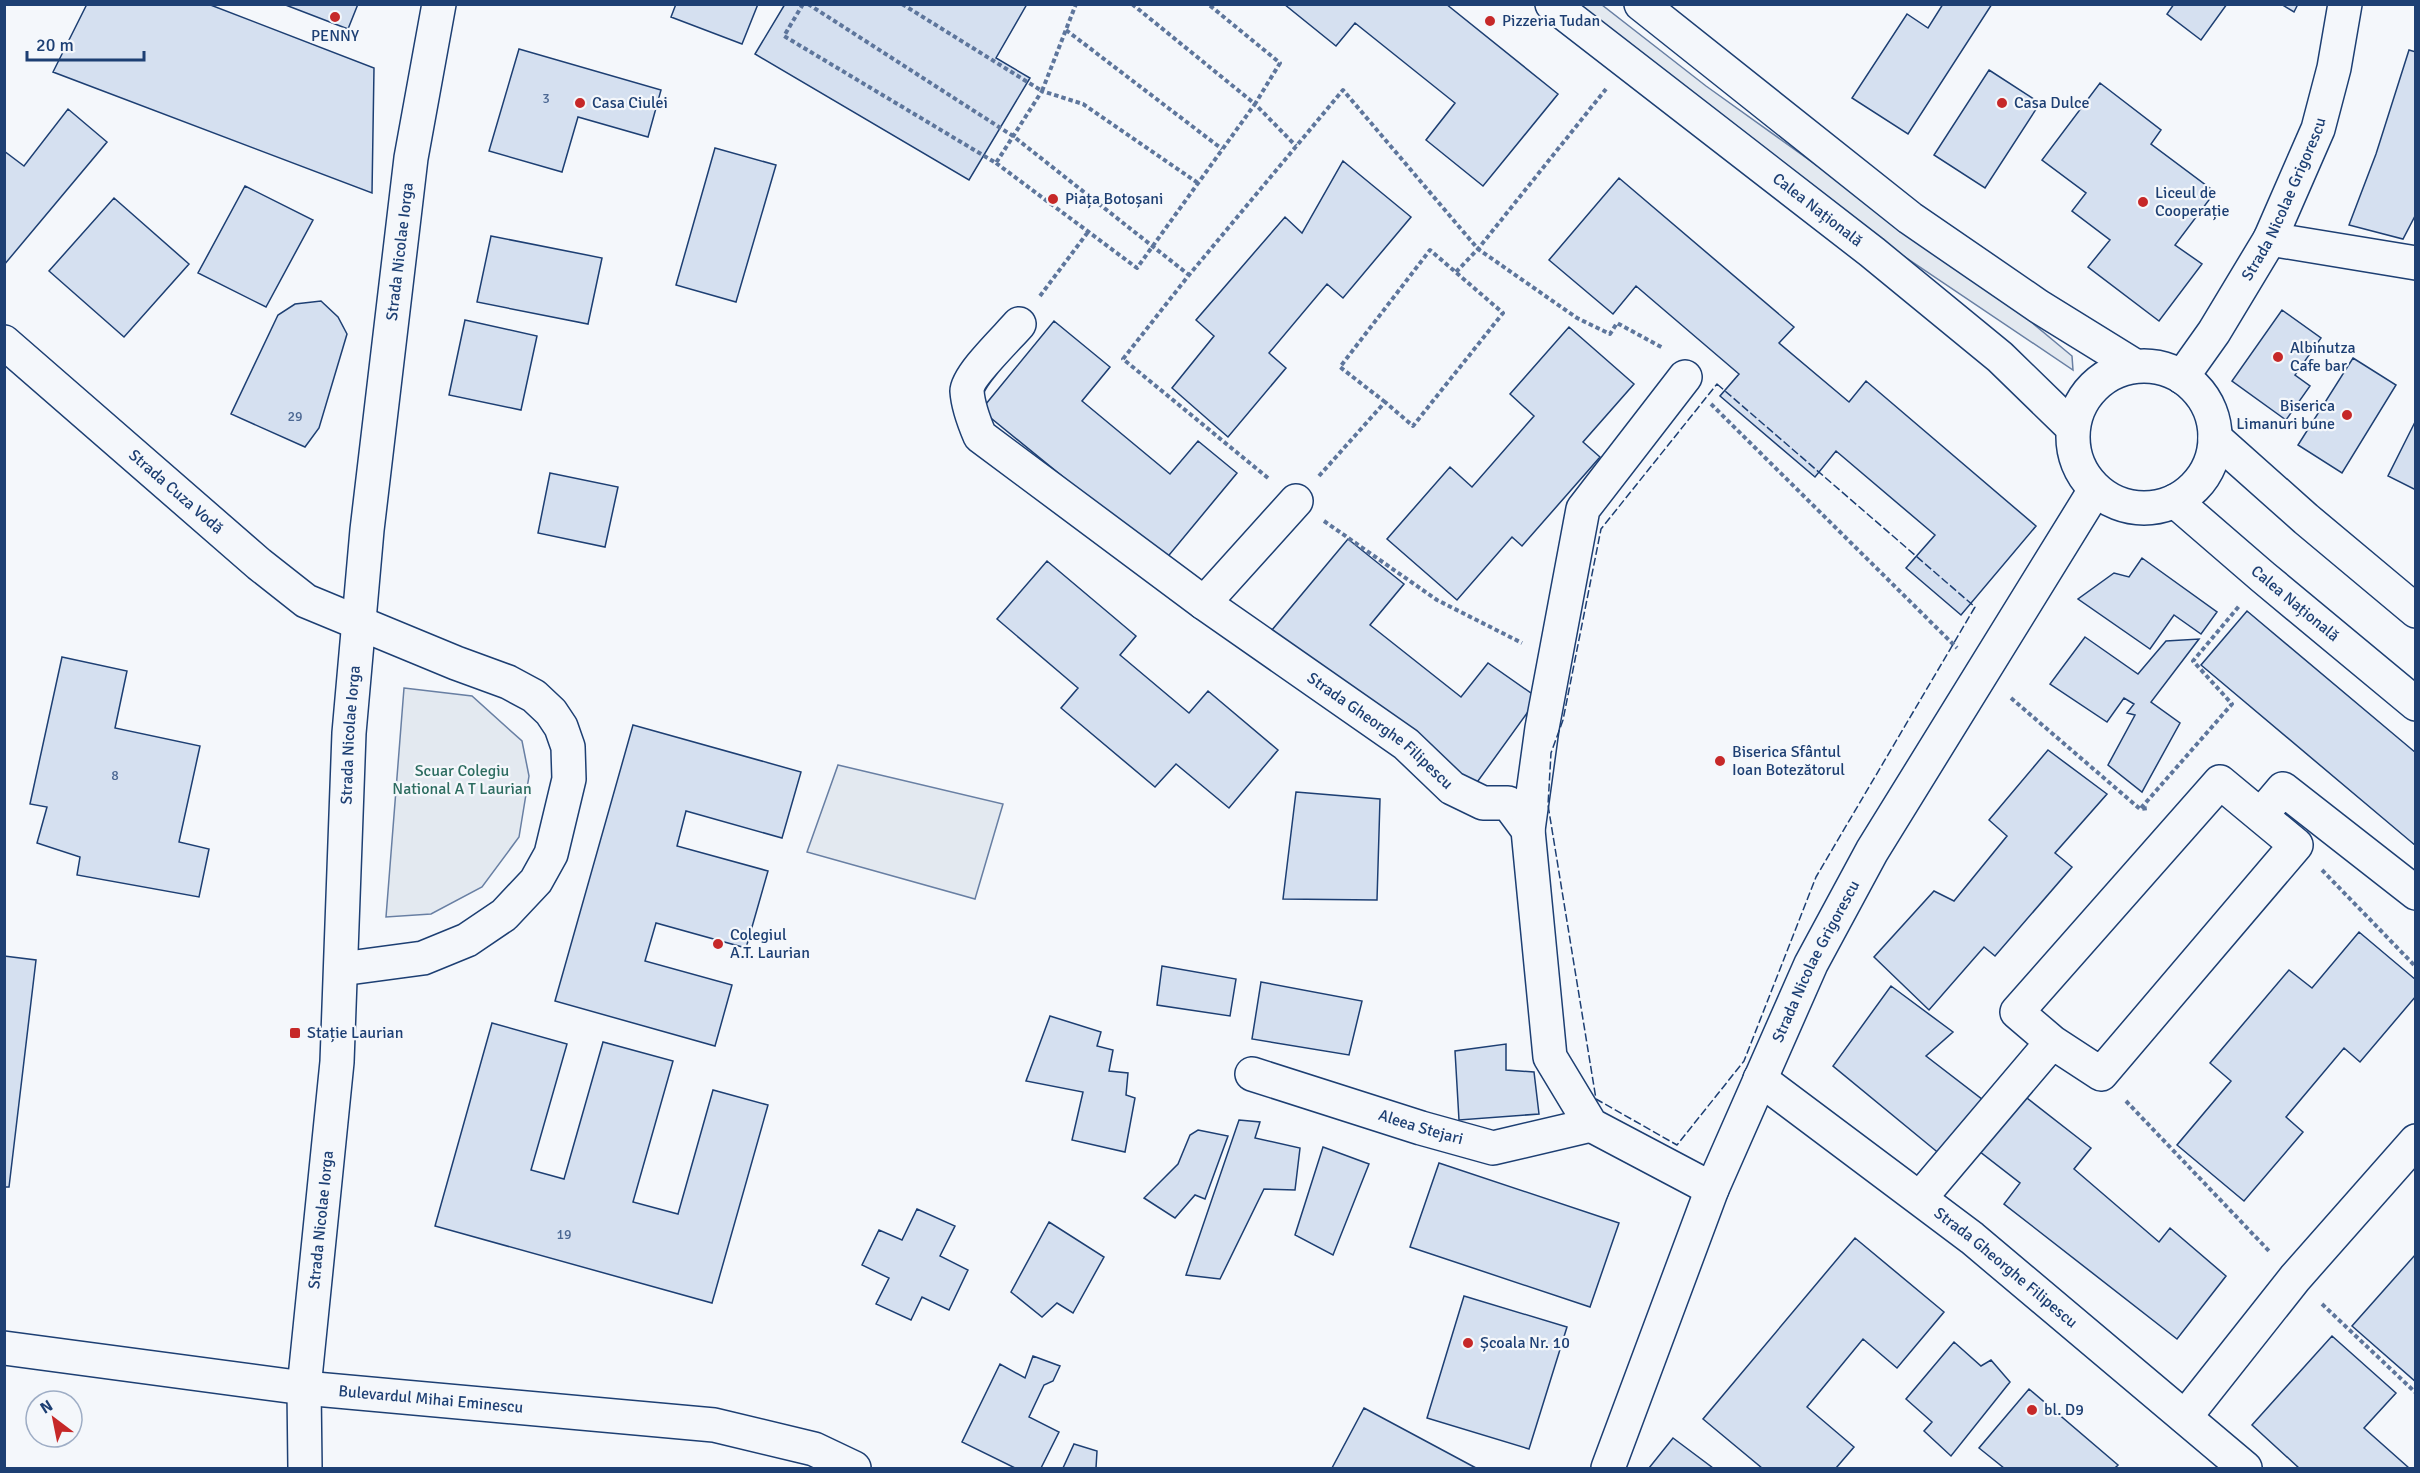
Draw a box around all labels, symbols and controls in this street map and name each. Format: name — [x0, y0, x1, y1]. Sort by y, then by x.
marker: PENNY — [328, 10, 342, 24]
place label: Pizzeria Tudan — [1502, 11, 1600, 31]
marker: Pizzeria Tudan — [1483, 14, 1497, 28]
scale bar — [27, 24, 144, 62]
place label: PENNY — [311, 26, 359, 46]
text: 20 m — [36, 34, 74, 56]
house number: 3 — [542, 90, 550, 107]
place label: Casa Ciulei — [592, 93, 668, 113]
place label: Casa Dulce — [2014, 93, 2089, 113]
marker: Casa Ciulei — [573, 96, 587, 110]
marker: Casa Dulce — [1995, 96, 2009, 110]
street label: Strada Nicolae Grigorescu — [2237, 115, 2331, 284]
street label: Calea Națională — [1768, 169, 1867, 251]
street label: Strada Nicolae Iorga — [382, 181, 418, 322]
place label: Liceul de Cooperație — [2155, 183, 2229, 221]
place label: Piața Botoșani — [1065, 189, 1163, 209]
marker: Piața Botoșani — [1046, 192, 1060, 206]
marker: Liceul de Cooperație — [2136, 195, 2150, 209]
place label: Albinutza Cafe bar — [2290, 338, 2356, 376]
marker: Albinutza Cafe bar — [2271, 350, 2285, 364]
place label: Biserica Limanuri bune — [2236, 396, 2335, 434]
house number: 29 — [287, 408, 303, 425]
marker: Biserica Limanuri bune — [2340, 408, 2354, 422]
street label: Strada Cuza Vodă — [125, 445, 227, 538]
street label: Calea Națională — [2247, 561, 2343, 646]
street label: Strada Nicolae Iorga — [336, 665, 365, 805]
street label: Strada Gheorghe Filipescu — [1303, 668, 1457, 794]
place label: Biserica Sfântul Ioan Botezătorul — [1732, 742, 1845, 780]
marker: Biserica Sfântul Ioan Botezătorul — [1713, 754, 1727, 768]
park label: Scuar Colegiu National A T Laurian — [392, 761, 532, 799]
house number: 8 — [111, 767, 119, 784]
street label: Strada Nicolae Grigorescu — [1768, 877, 1864, 1046]
place label: Colegiul A.T. Laurian — [730, 925, 810, 963]
marker: Colegiul A.T. Laurian — [711, 937, 725, 951]
place label: Stație Laurian — [307, 1023, 403, 1043]
marker: Stație Laurian — [288, 1026, 302, 1040]
street label: Aleea Stejari — [1376, 1105, 1465, 1149]
street label: Strada Nicolae Iorga — [304, 1150, 338, 1290]
street label: Strada Gheorghe Filipescu — [1930, 1203, 2082, 1333]
house number: 19 — [556, 1226, 572, 1243]
place label: Școala Nr. 10 — [1480, 1333, 1570, 1353]
marker: Școala Nr. 10 — [1461, 1336, 1475, 1350]
street label: Bulevardul Mihai Eminescu — [337, 1381, 524, 1418]
north arrow — [24, 1389, 84, 1449]
text: N — [37, 1396, 57, 1419]
place label: bl. D9 — [2044, 1400, 2084, 1420]
marker: bl. D9 — [2025, 1403, 2039, 1417]

